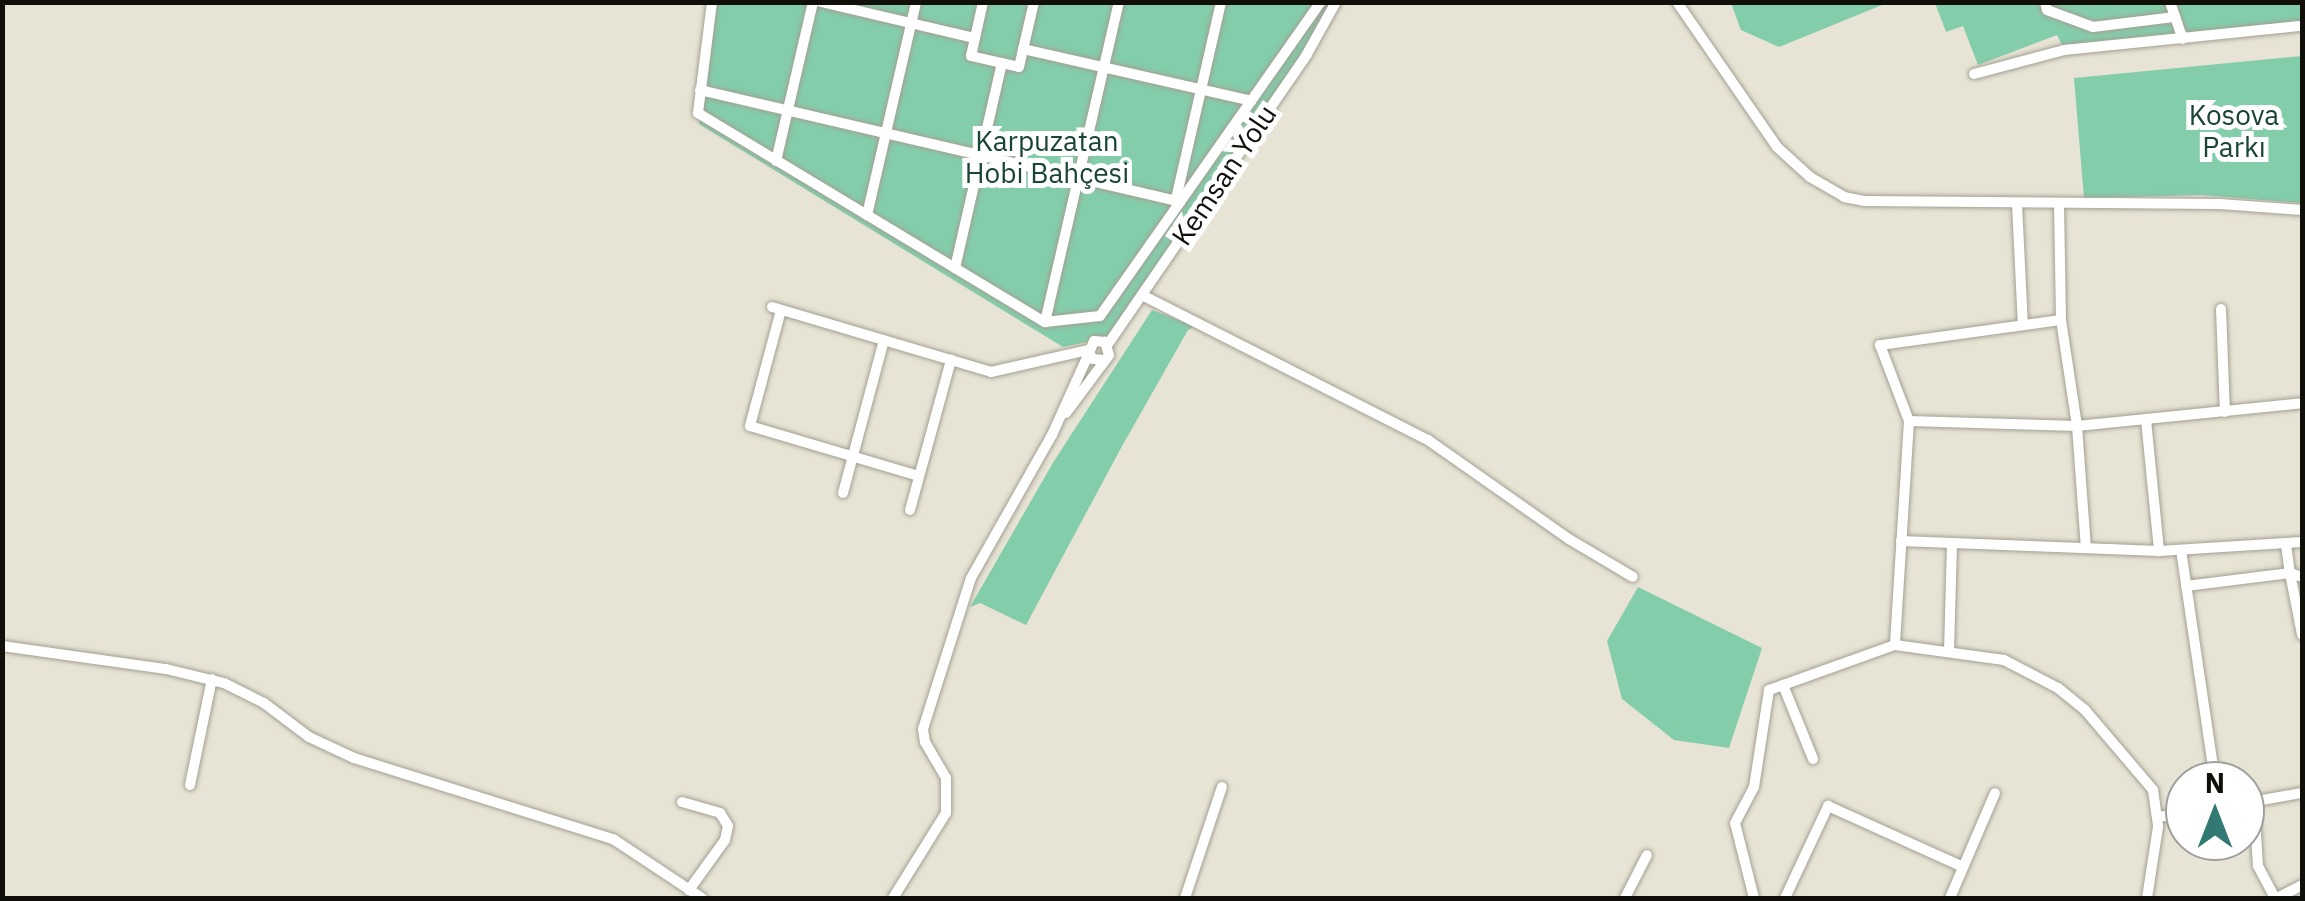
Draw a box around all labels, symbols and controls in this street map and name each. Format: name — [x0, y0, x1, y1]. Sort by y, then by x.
street label: Kemsan Yolu — [1165, 98, 1283, 252]
park label: Kosova Parkı — [2189, 98, 2279, 164]
park label: Karpuzatan Hobi Bahçesi — [965, 124, 1129, 190]
north arrow — [2165, 761, 2265, 861]
text: N — [2205, 764, 2225, 801]

